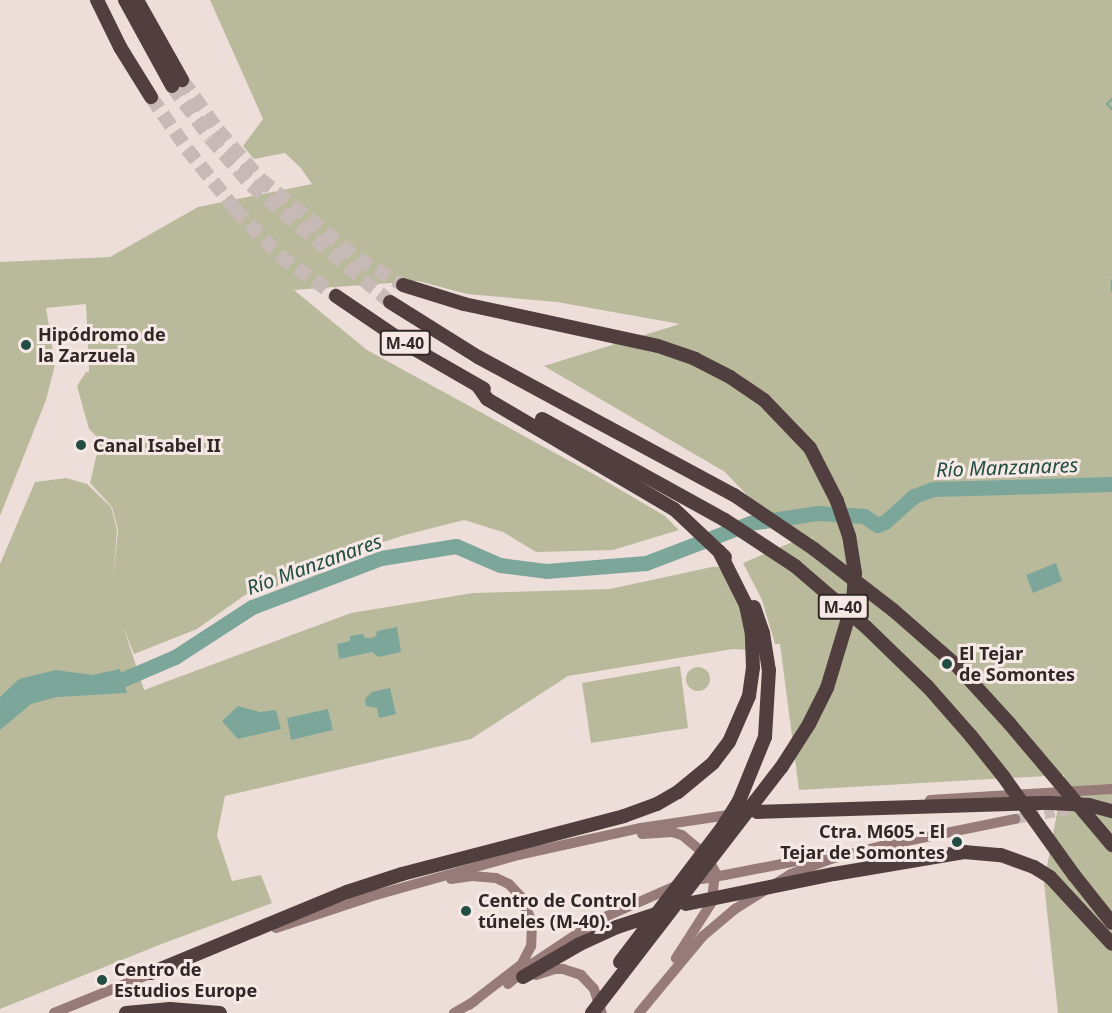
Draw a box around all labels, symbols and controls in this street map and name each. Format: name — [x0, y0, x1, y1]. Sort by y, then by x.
place label: Hipódromo de la Zarzuela — [38, 324, 166, 366]
road number: M-40 — [380, 330, 430, 356]
marker: Hipódromo de la Zarzuela — [19, 338, 33, 352]
place label: Canal Isabel II — [93, 434, 221, 456]
marker: Canal Isabel II — [74, 438, 88, 452]
water label: Río Manzanares — [936, 453, 1078, 481]
water label: Río Manzanares — [243, 528, 385, 600]
road number: M-40 — [818, 594, 868, 620]
place label: El Tejar de Somontes — [959, 643, 1075, 686]
marker: El Tejar de Somontes — [940, 657, 954, 671]
place label: Ctra. M605 - El Tejar de Somontes — [780, 821, 945, 864]
marker: Ctra. M605 - El Tejar de Somontes — [950, 835, 964, 849]
place label: Centro de Control túneles (M-40). — [478, 890, 637, 932]
marker: Centro de Control túneles (M-40). — [459, 904, 473, 918]
place label: Centro de Estudios Europe — [114, 959, 257, 1002]
marker: Centro de Estudios Europe — [95, 973, 109, 987]

